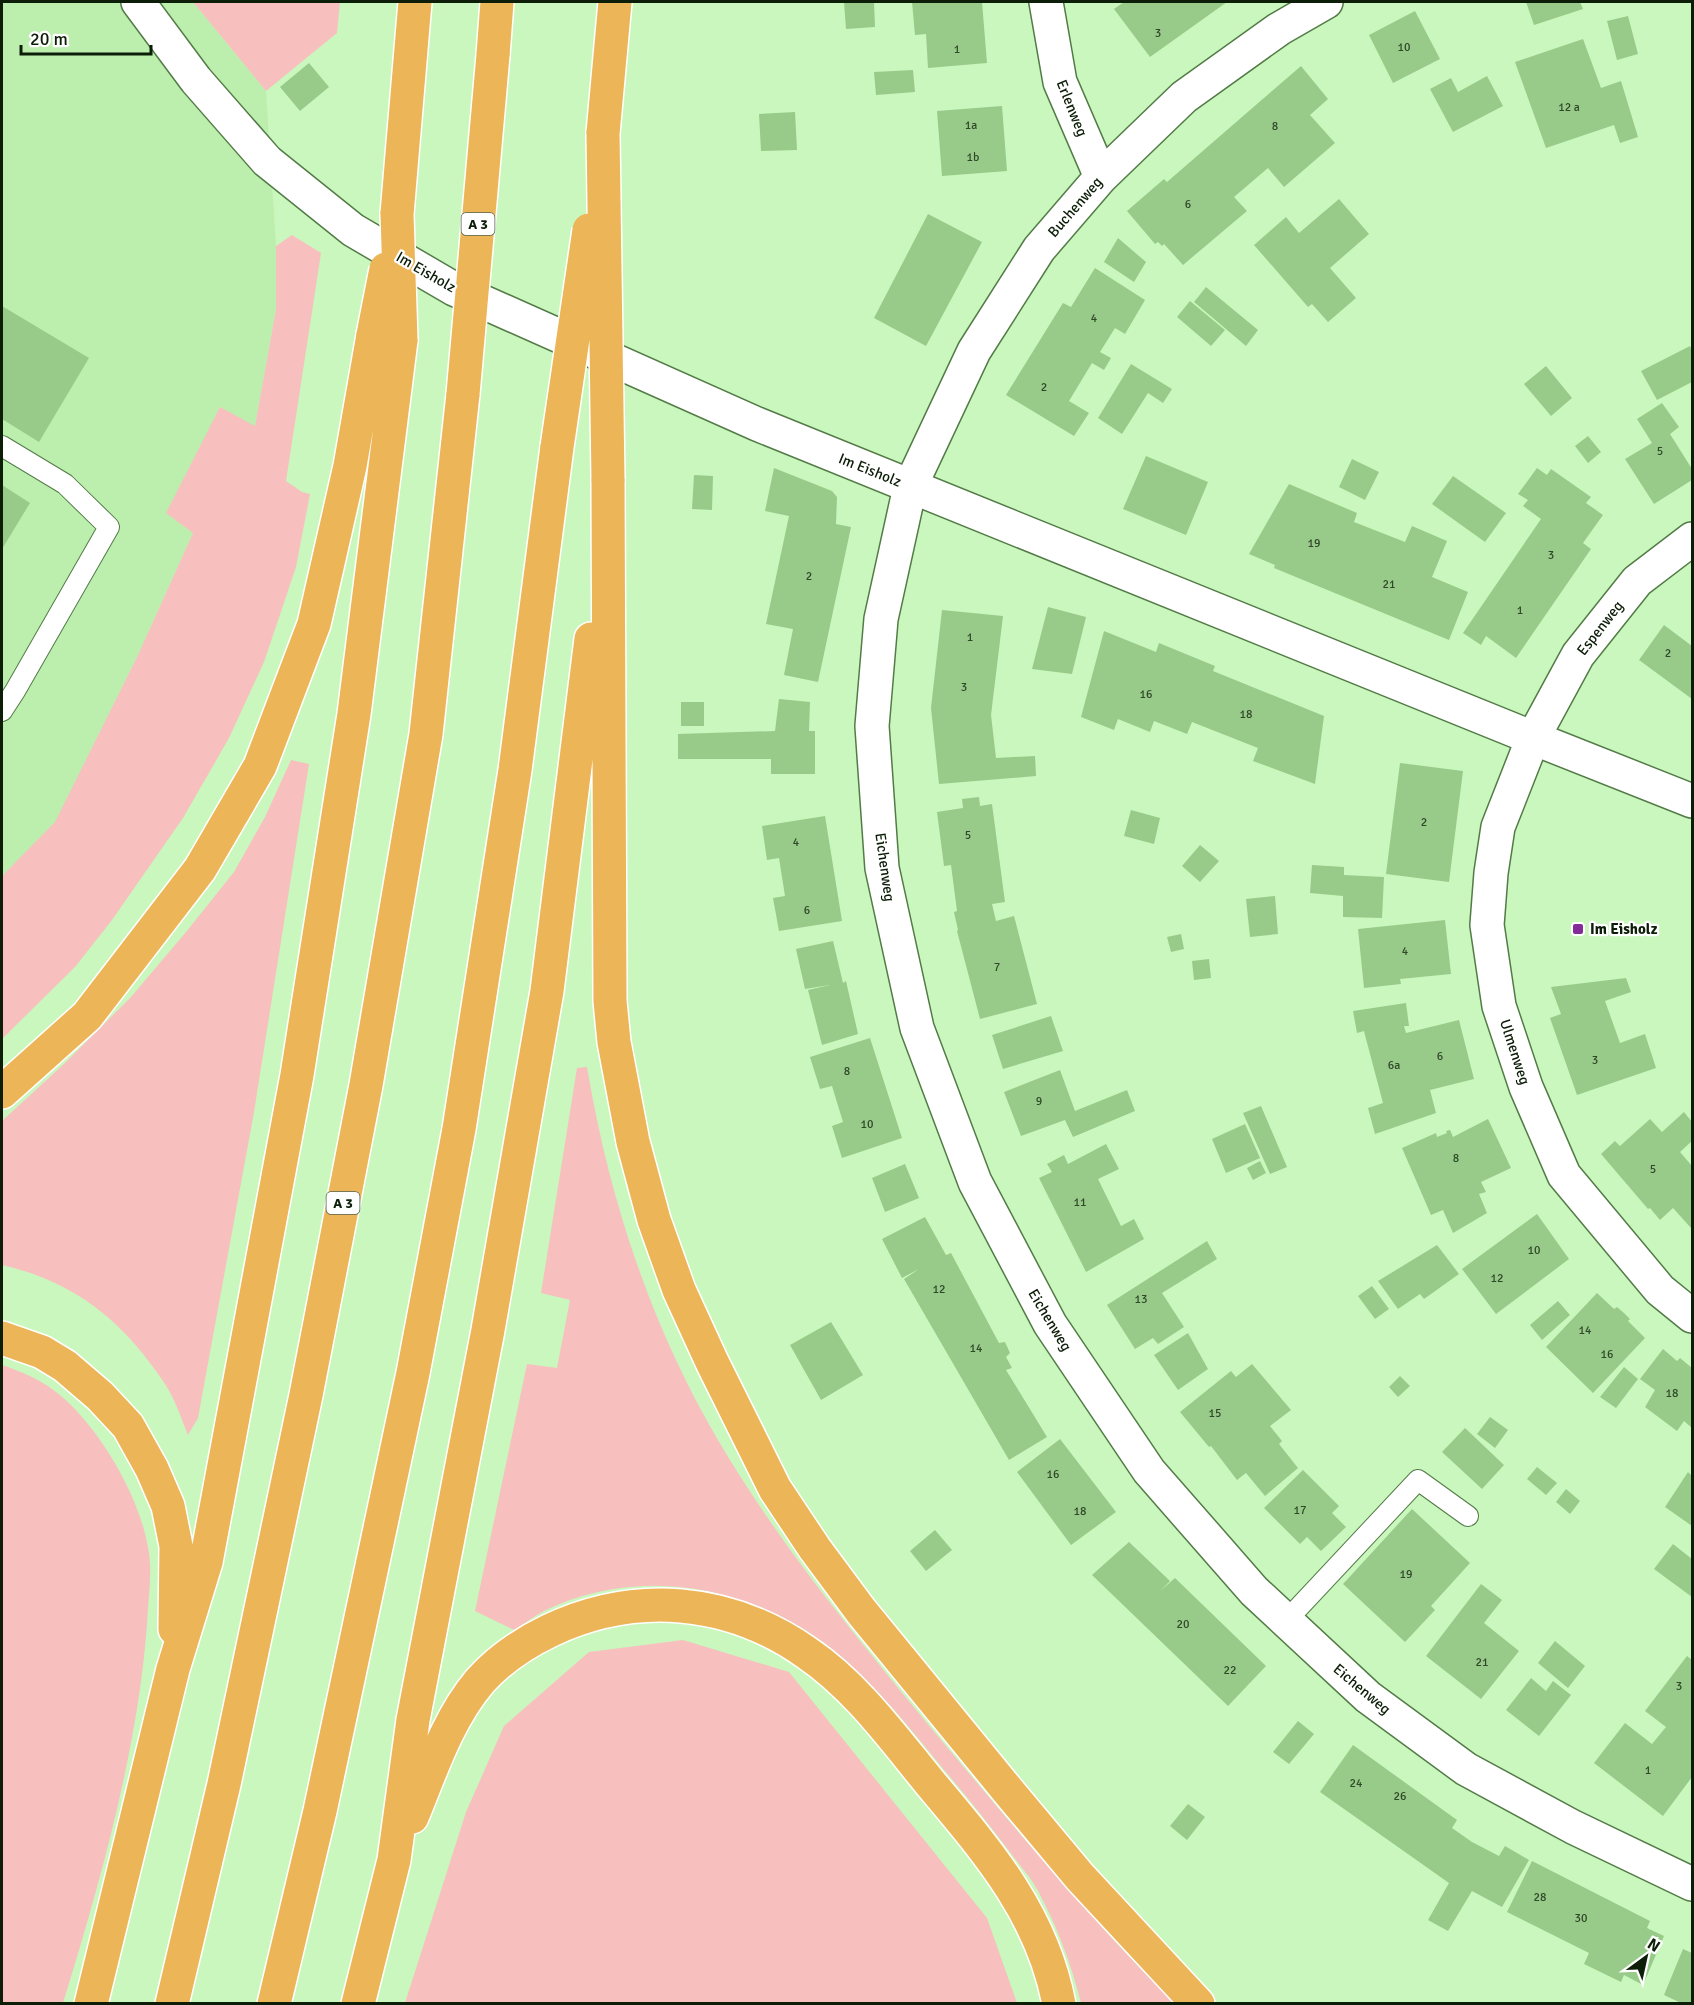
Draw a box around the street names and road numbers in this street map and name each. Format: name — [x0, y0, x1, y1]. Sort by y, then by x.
street label: Erlenweg — [1052, 77, 1092, 139]
street label: Buchenweg — [1044, 173, 1106, 241]
road number: A 3 — [462, 213, 494, 235]
street label: Im Eisholz — [393, 248, 459, 296]
street label: Im Eisholz — [836, 449, 904, 491]
street label: Espenweg — [1573, 597, 1627, 659]
street label: Eichenweg — [871, 831, 899, 903]
street label: Ulmenweg — [1496, 1017, 1534, 1087]
road number: A 3 — [326, 1192, 360, 1214]
street label: Eichenweg — [1024, 1286, 1076, 1354]
street label: Eichenweg — [1330, 1660, 1394, 1718]

